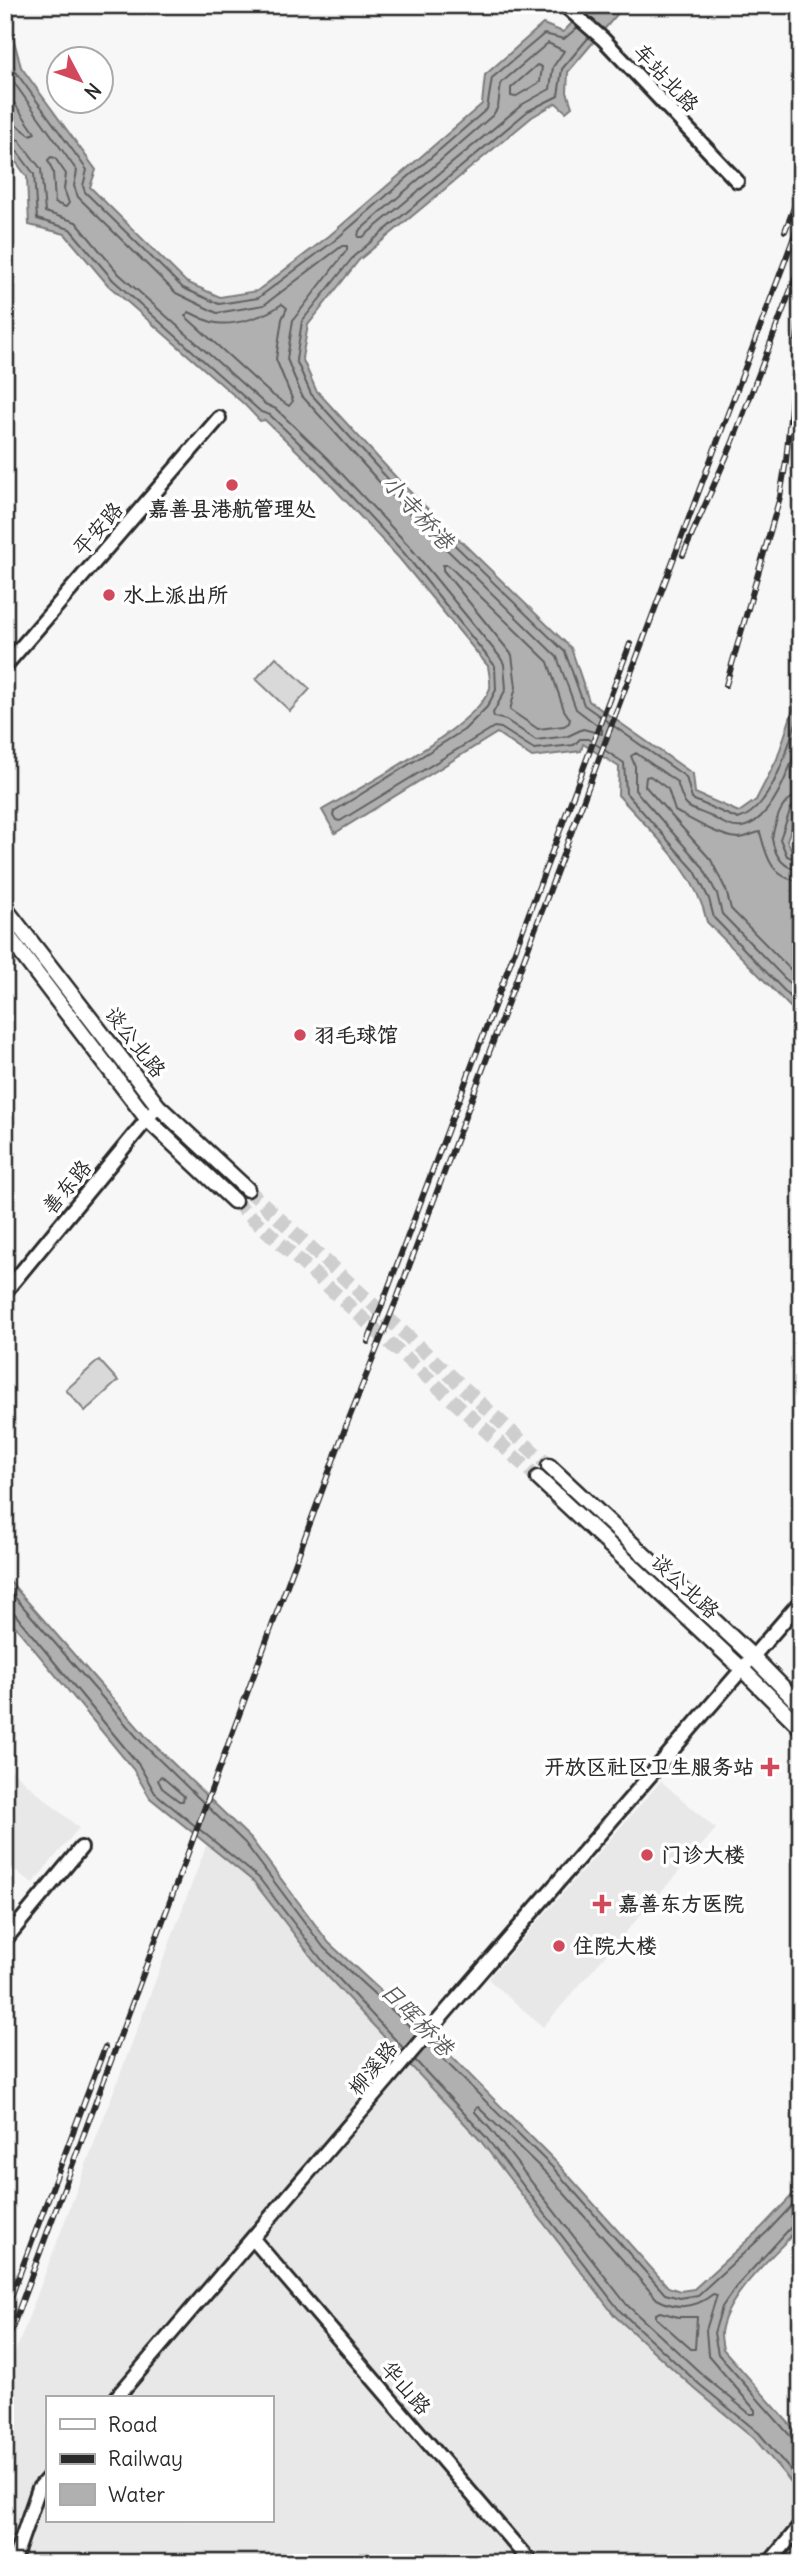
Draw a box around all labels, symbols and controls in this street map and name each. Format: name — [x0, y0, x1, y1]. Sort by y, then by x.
street label: 车站北路 — [628, 38, 705, 118]
north arrow — [46, 46, 116, 116]
text: N — [79, 78, 106, 104]
water label: 小寺桥港 — [376, 468, 462, 557]
marker: 嘉善县港航管理处 — [224, 477, 240, 493]
place label: 嘉善县港航管理处 — [148, 495, 316, 522]
street label: 平安路 — [67, 496, 128, 561]
place label: 水上派出所 — [123, 581, 228, 608]
marker: 水上派出所 — [101, 587, 117, 603]
street label: 谈公北路 — [99, 1000, 172, 1083]
place label: 羽毛球馆 — [314, 1021, 398, 1048]
marker: 羽毛球馆 — [292, 1027, 308, 1043]
street label: 善东路 — [36, 1154, 97, 1219]
street label: 谈公北路 — [645, 1547, 725, 1624]
place label: 开放区社区卫生服务站 — [544, 1753, 754, 1780]
marker: 开放区社区卫生服务站 — [760, 1757, 780, 1777]
place label: 门诊大楼 — [661, 1841, 745, 1868]
marker: 门诊大楼 — [639, 1847, 655, 1863]
place label: 嘉善东方医院 — [618, 1890, 744, 1917]
marker: 嘉善东方医院 — [592, 1894, 612, 1914]
place label: 住院大楼 — [573, 1932, 657, 1959]
marker: 住院大楼 — [551, 1938, 567, 1954]
water label: 日晖桥港 — [375, 1975, 461, 2063]
street label: 柳溪路 — [342, 2035, 403, 2100]
street label: 华山路 — [376, 2355, 437, 2420]
legend — [46, 2396, 273, 2522]
text: Road — [108, 2411, 157, 2438]
text: Railway — [108, 2445, 183, 2472]
text: Water — [108, 2481, 166, 2508]

